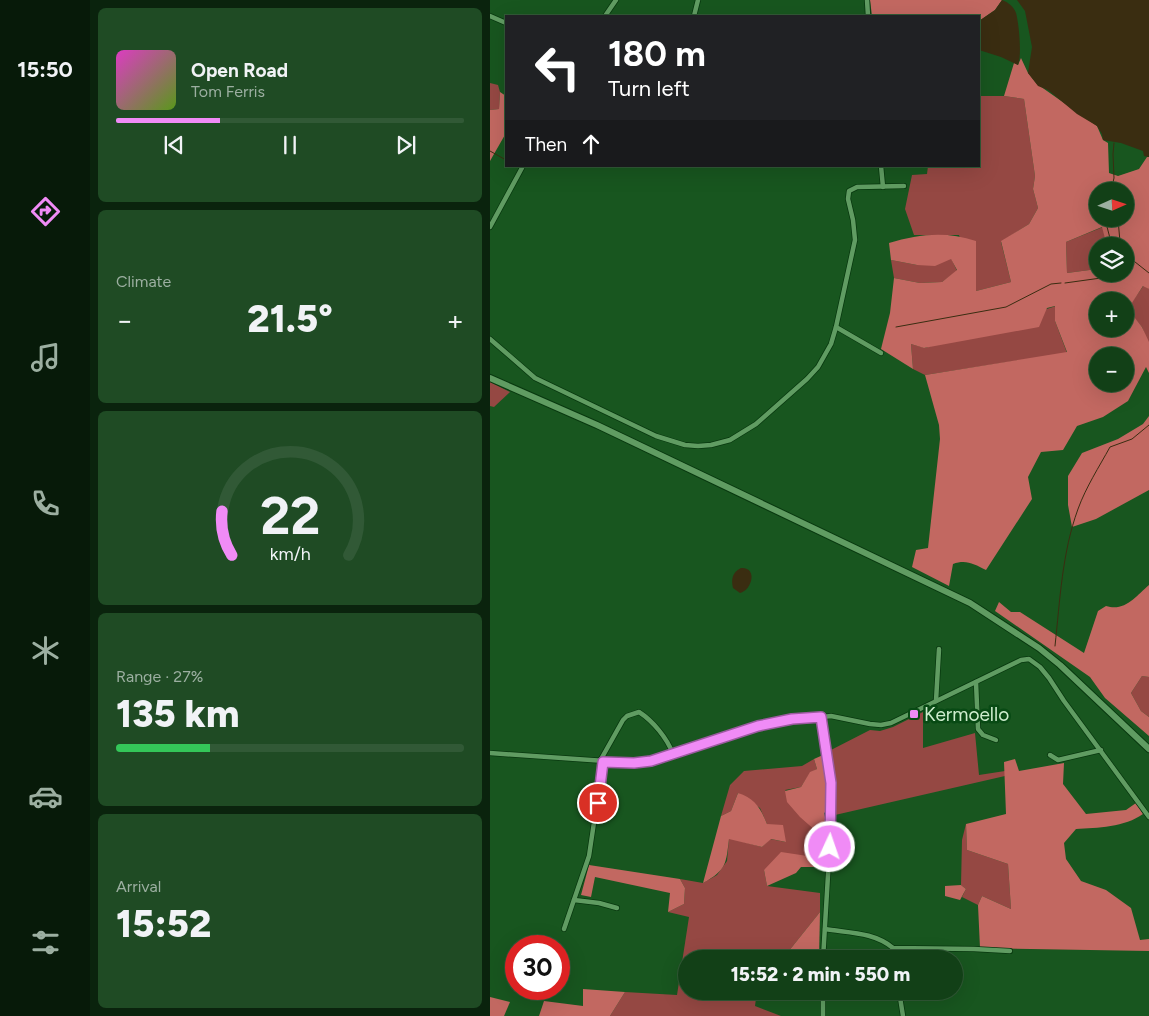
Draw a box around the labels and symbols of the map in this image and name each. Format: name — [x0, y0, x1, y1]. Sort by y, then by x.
north arrow — [1089, 182, 1134, 228]
place label: Kermoello — [924, 703, 1009, 726]
marker: Kermoello — [908, 708, 920, 720]
pin — [577, 782, 619, 824]
position arrow — [803, 820, 855, 872]
speed limit sign: 30 — [505, 935, 570, 1000]

